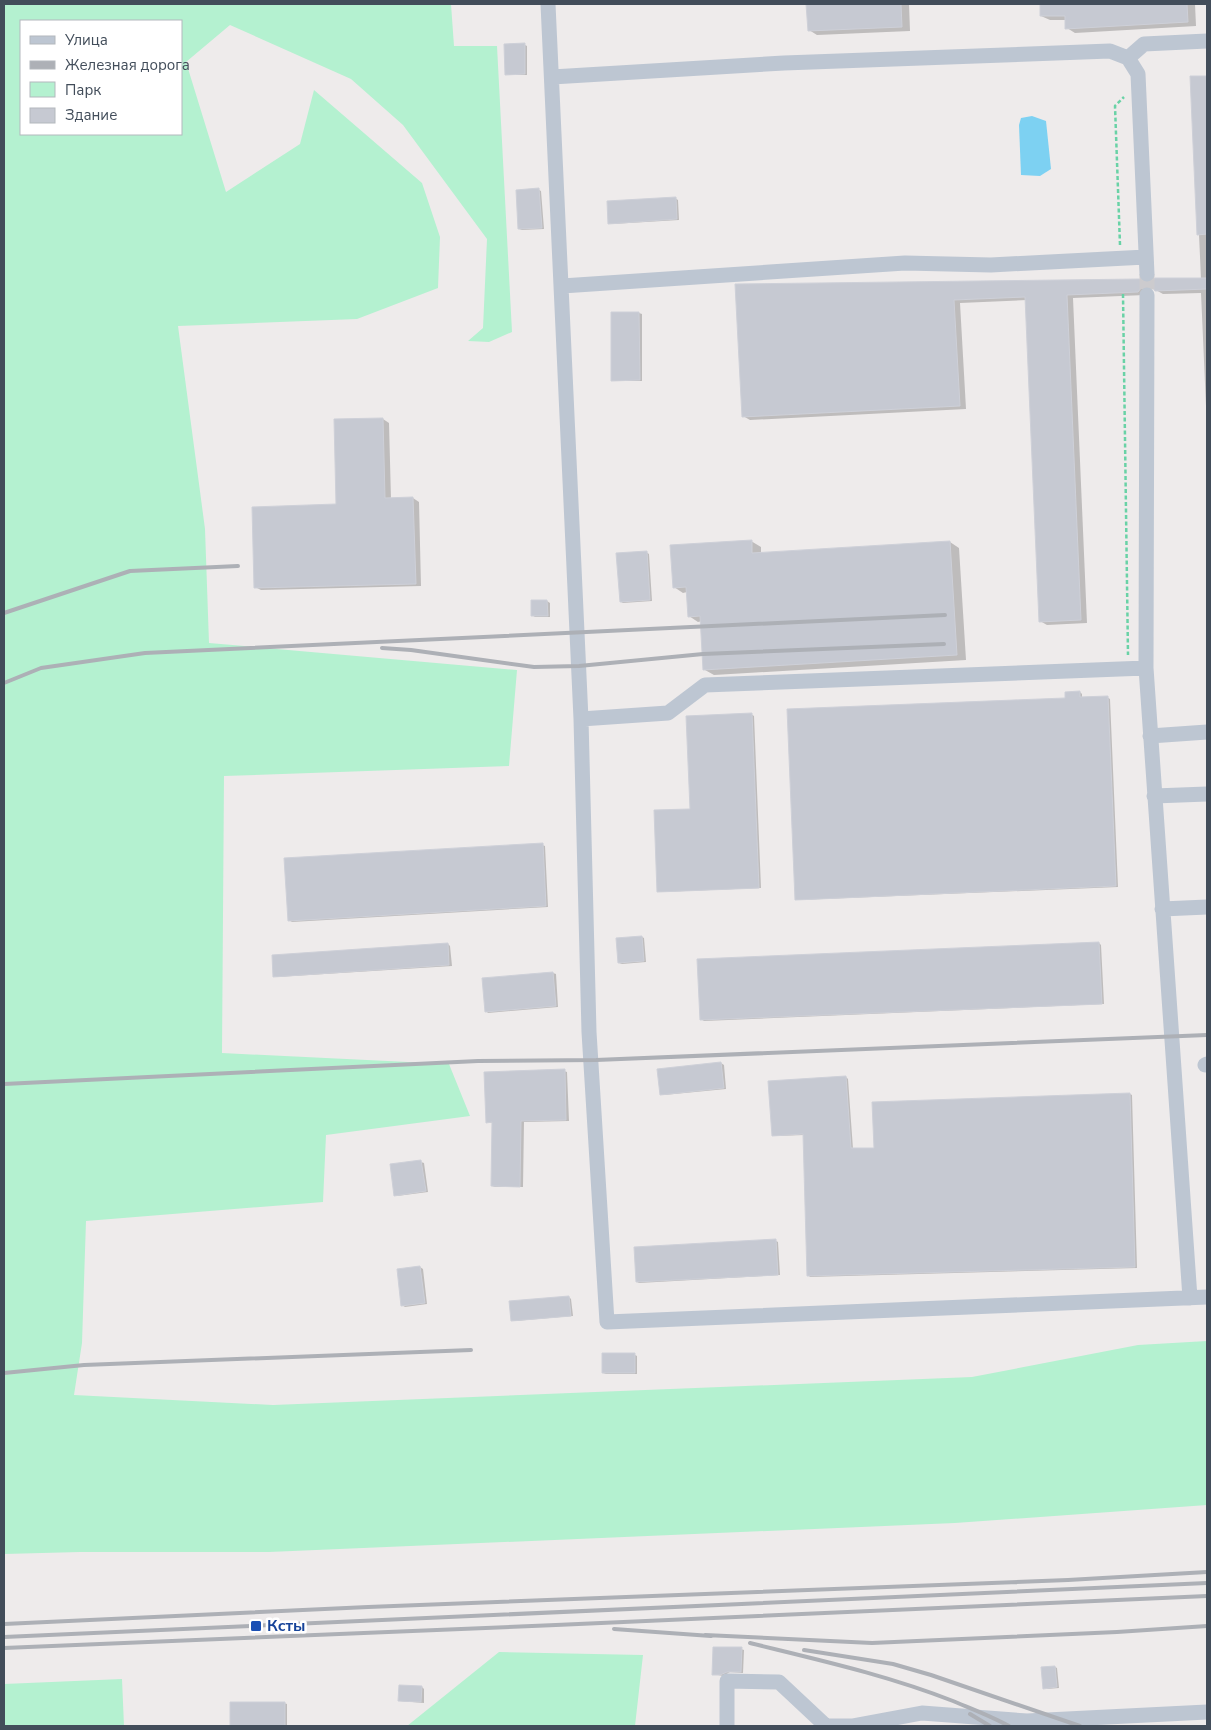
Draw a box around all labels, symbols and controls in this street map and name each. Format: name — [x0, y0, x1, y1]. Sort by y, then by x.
legend — [20, 20, 182, 135]
text: Улица — [64, 30, 108, 50]
text: Железная дорога — [65, 55, 190, 75]
text: Парк — [65, 80, 101, 100]
text: Здание — [65, 105, 117, 125]
place label: Ксты — [267, 1615, 305, 1637]
marker: Ксты — [249, 1619, 263, 1633]

